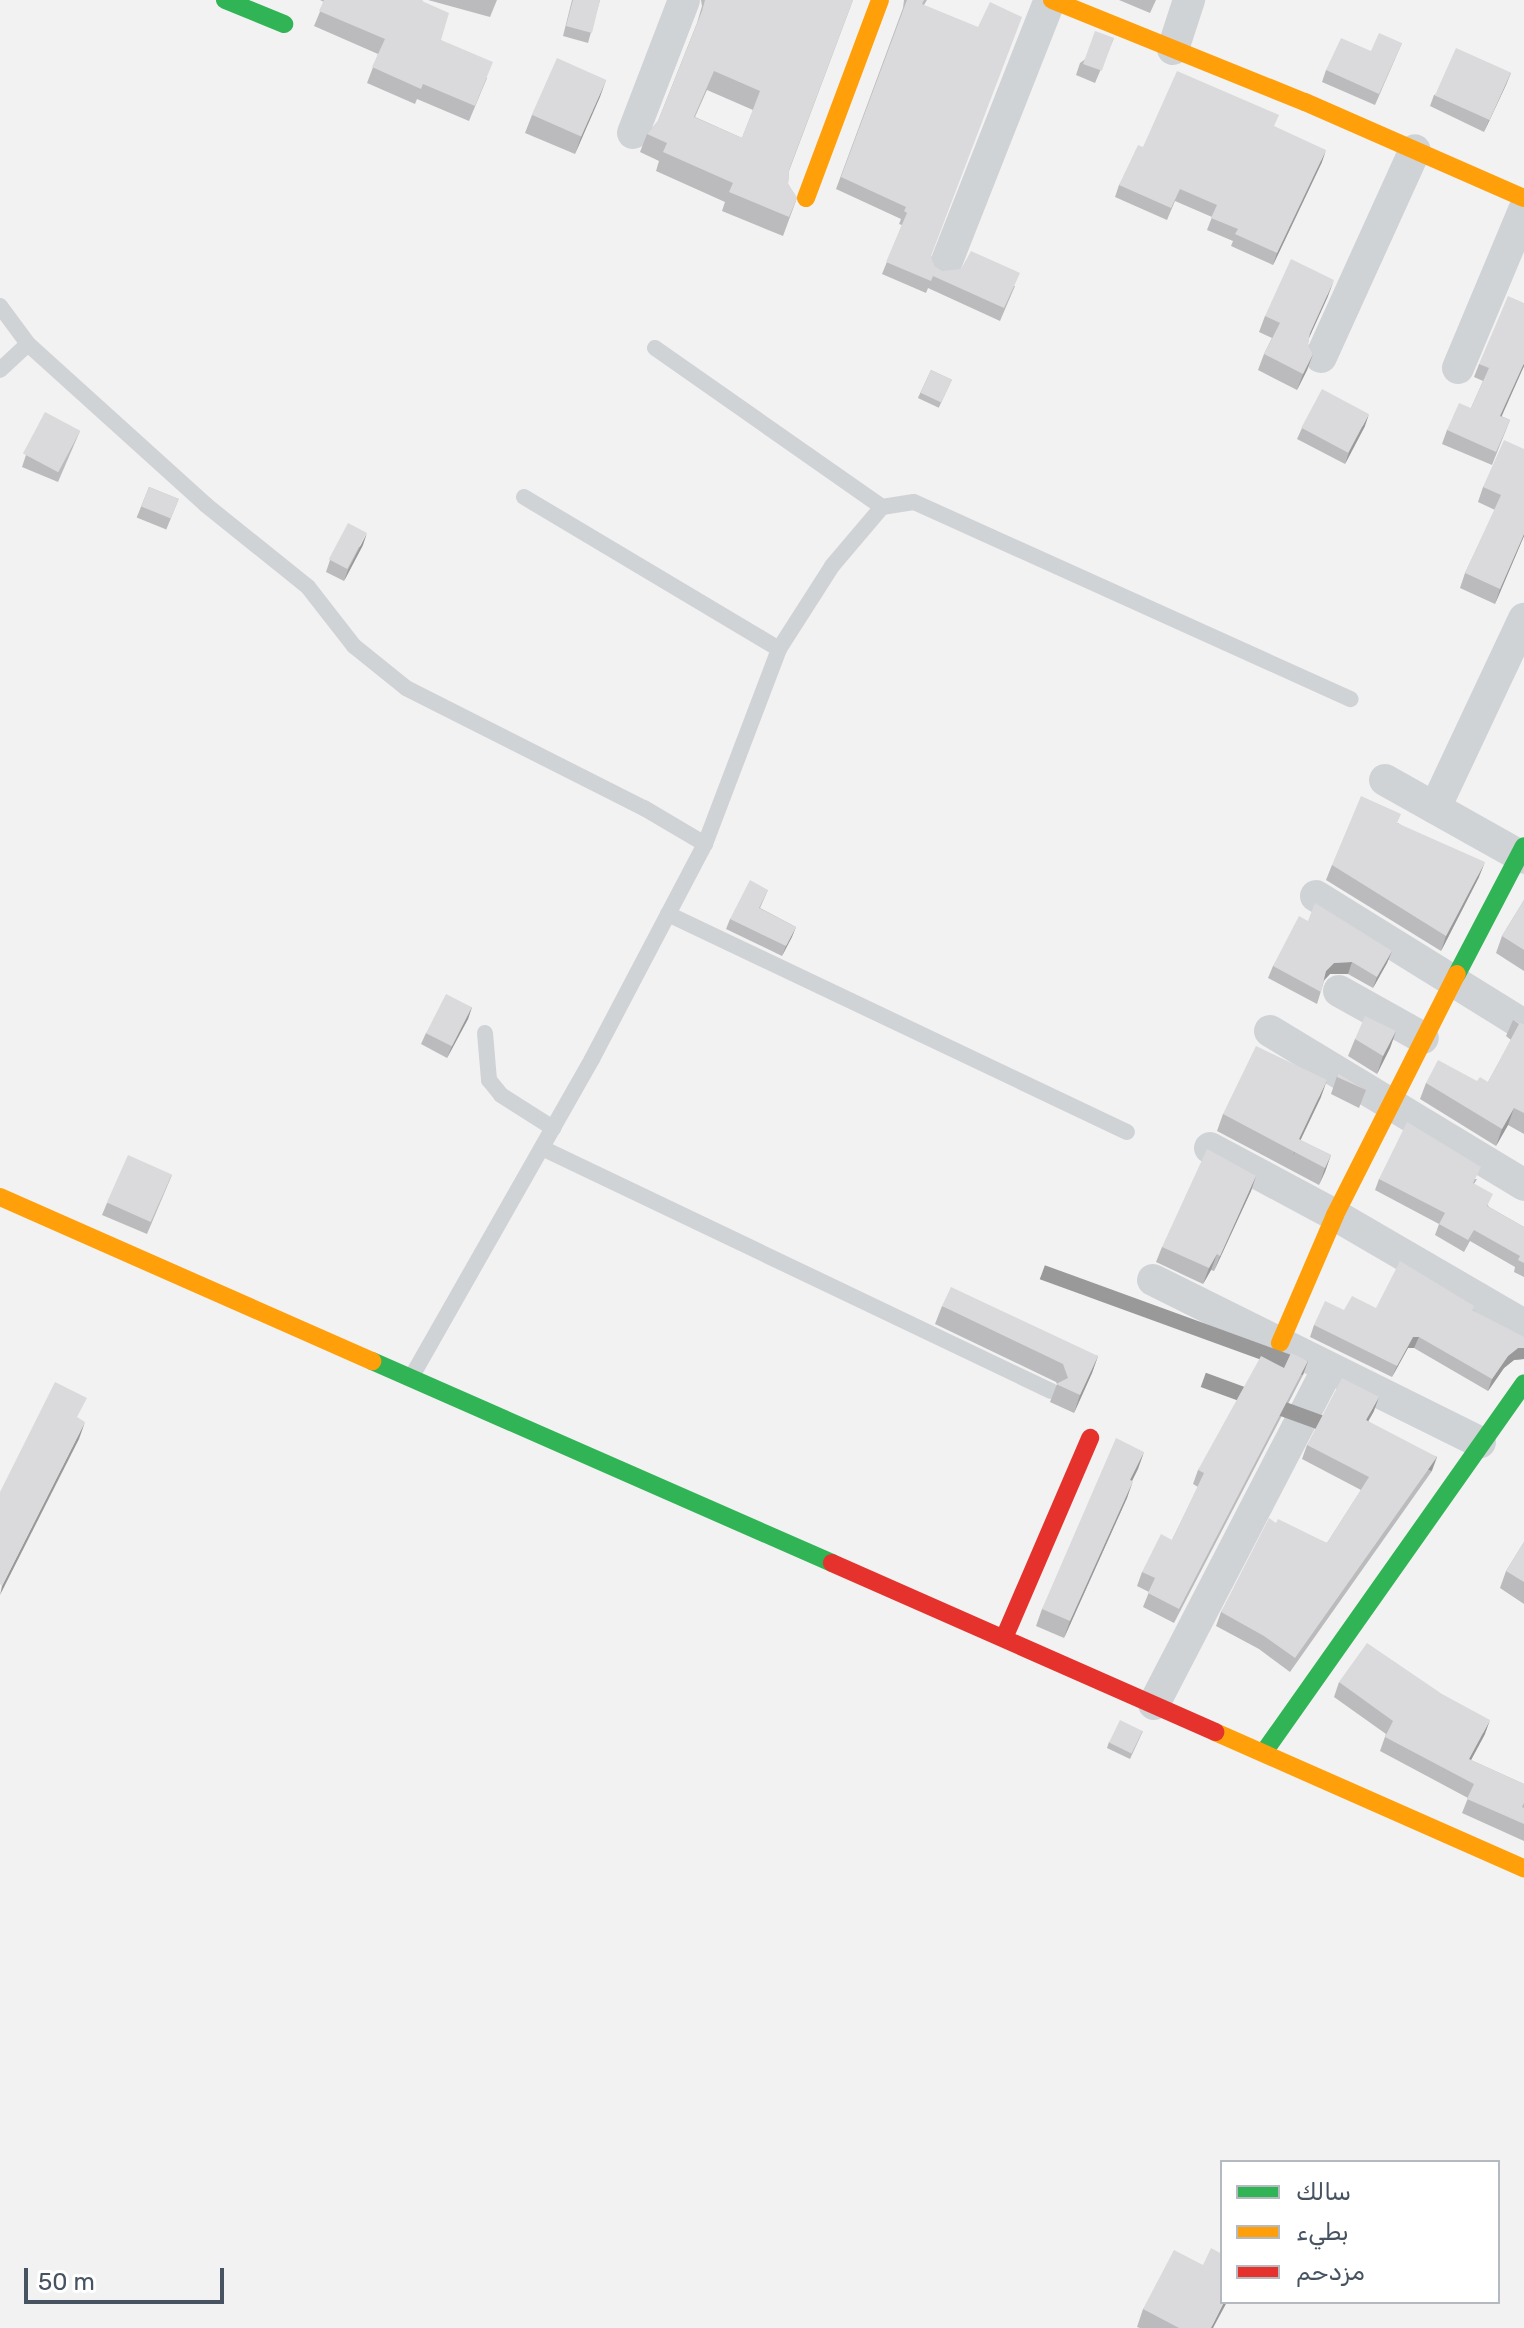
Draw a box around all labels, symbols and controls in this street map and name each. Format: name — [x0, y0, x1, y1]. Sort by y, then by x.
legend — [1220, 2160, 1500, 2304]
text: سالك — [1296, 2178, 1351, 2206]
text: بطيء — [1296, 2218, 1349, 2246]
scale bar — [28, 2252, 228, 2302]
text: مزدحم — [1296, 2258, 1365, 2286]
text: 50 m — [38, 2268, 95, 2296]

